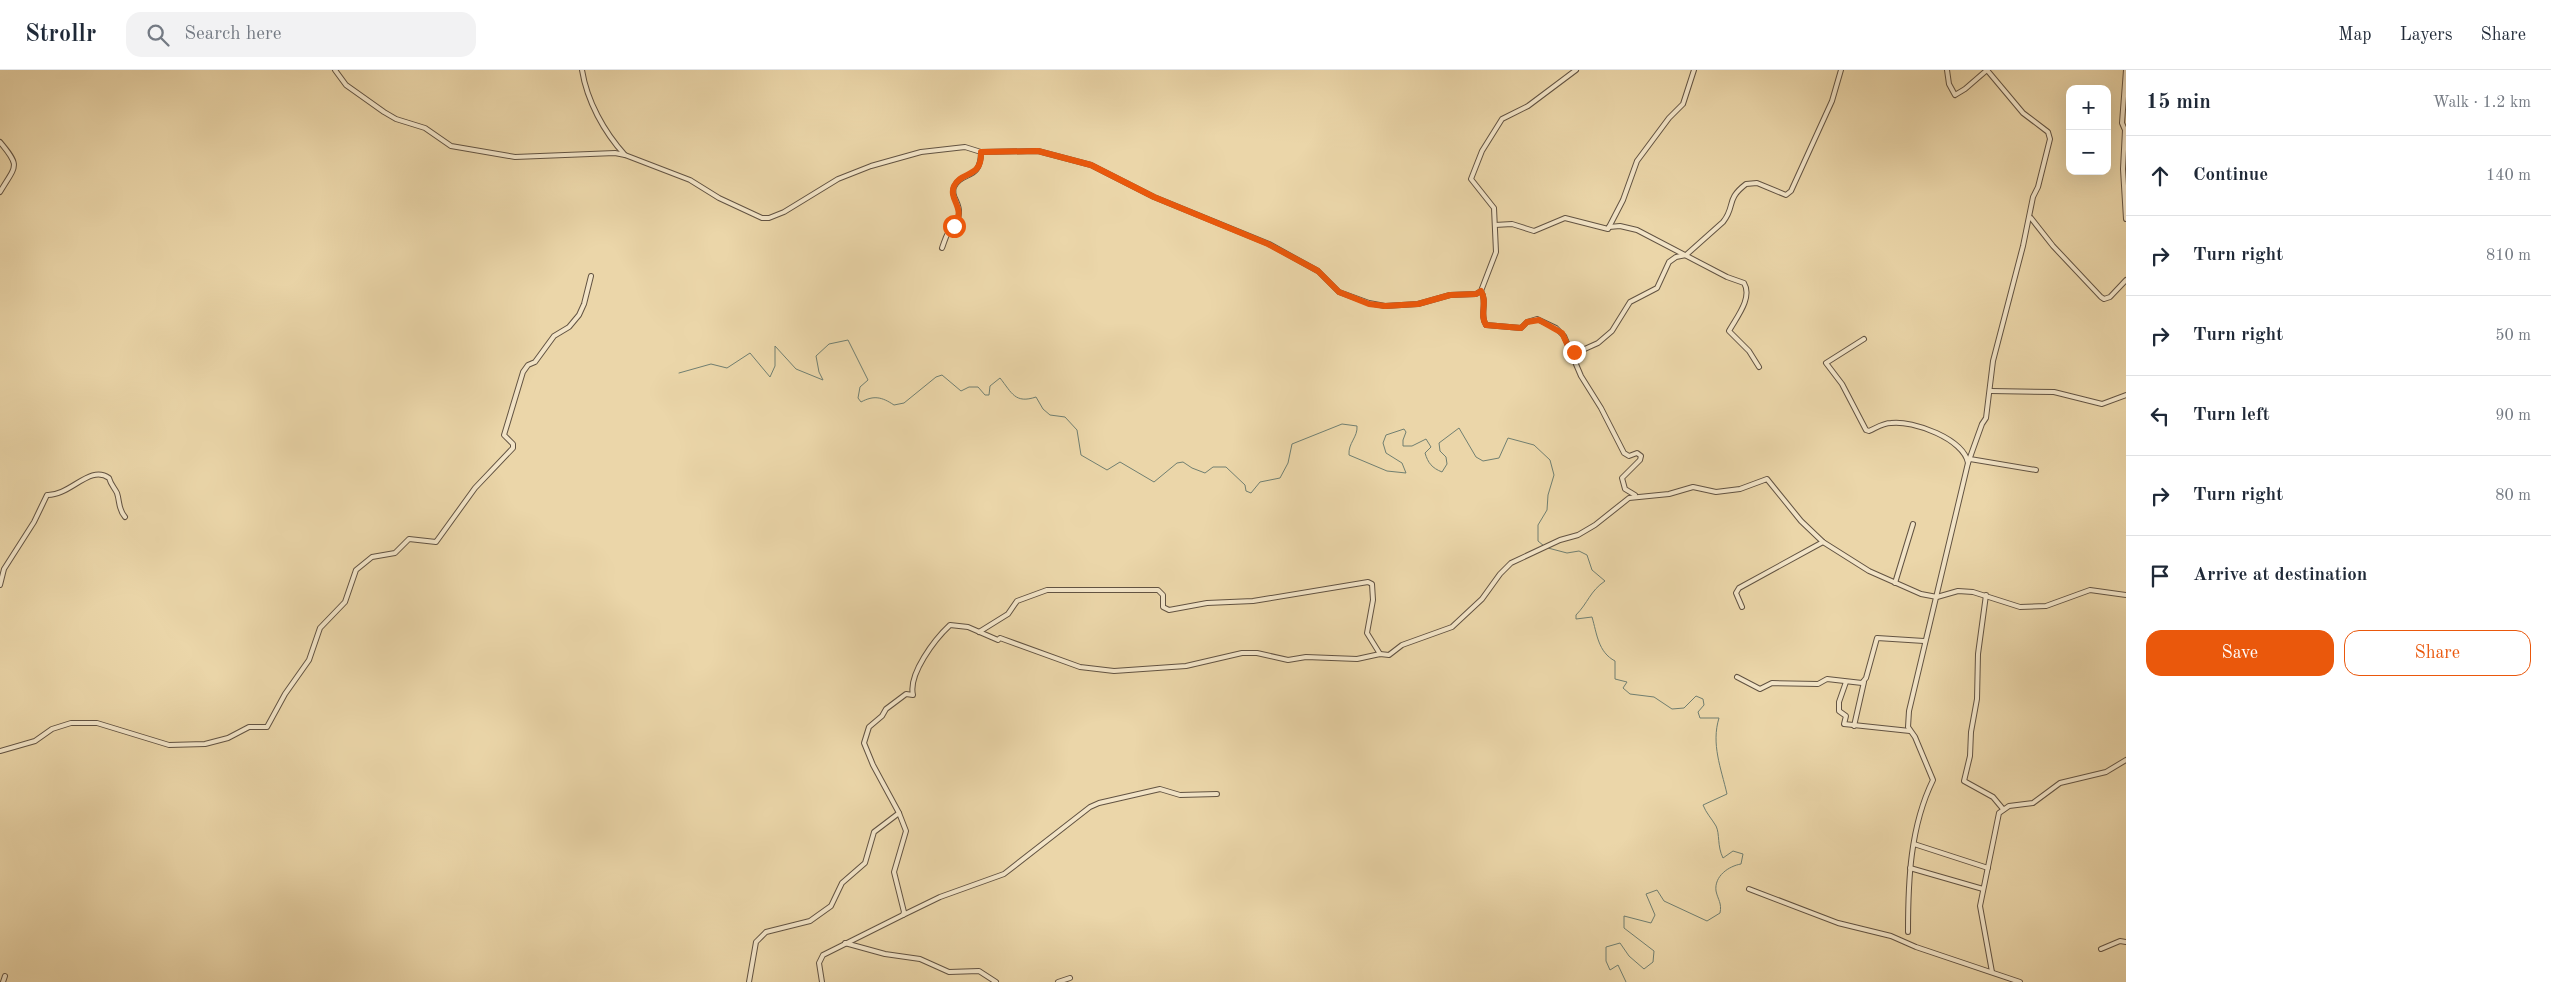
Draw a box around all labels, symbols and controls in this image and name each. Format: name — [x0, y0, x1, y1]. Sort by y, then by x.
search box — [126, 12, 476, 57]
icon: search — [144, 21, 172, 49]
text: Strollr — [25, 23, 96, 47]
text: Search here — [184, 25, 282, 44]
text: Map — [2338, 26, 2372, 44]
text: Layers — [2400, 26, 2452, 44]
text: Share — [2480, 26, 2526, 44]
map controls — [2066, 85, 2111, 175]
button: + — [2066, 85, 2111, 130]
text: 15 min — [2146, 92, 2211, 113]
text: Walk · 1.2 km — [2433, 95, 2531, 111]
button: − — [2066, 130, 2111, 175]
icon: ahead — [2146, 162, 2174, 190]
text: Continue — [2193, 166, 2268, 185]
text: 140 m — [2486, 168, 2531, 184]
route start — [943, 215, 966, 238]
icon: right — [2146, 242, 2174, 270]
text: Turn right — [2193, 246, 2283, 265]
text: 810 m — [2486, 248, 2531, 264]
icon: right — [2146, 322, 2174, 350]
text: Turn right — [2193, 326, 2283, 345]
text: 50 m — [2495, 328, 2531, 344]
route end — [1563, 341, 1586, 364]
icon: left — [2146, 402, 2174, 430]
text: Turn left — [2193, 406, 2270, 425]
text: 90 m — [2495, 408, 2531, 424]
icon: right — [2146, 482, 2174, 510]
text: Turn right — [2193, 486, 2283, 505]
text: 80 m — [2495, 488, 2531, 504]
icon: arrive — [2146, 562, 2174, 590]
text: Arrive at destination — [2193, 566, 2367, 585]
button: Save — [2146, 630, 2334, 676]
button: Share — [2344, 630, 2531, 676]

